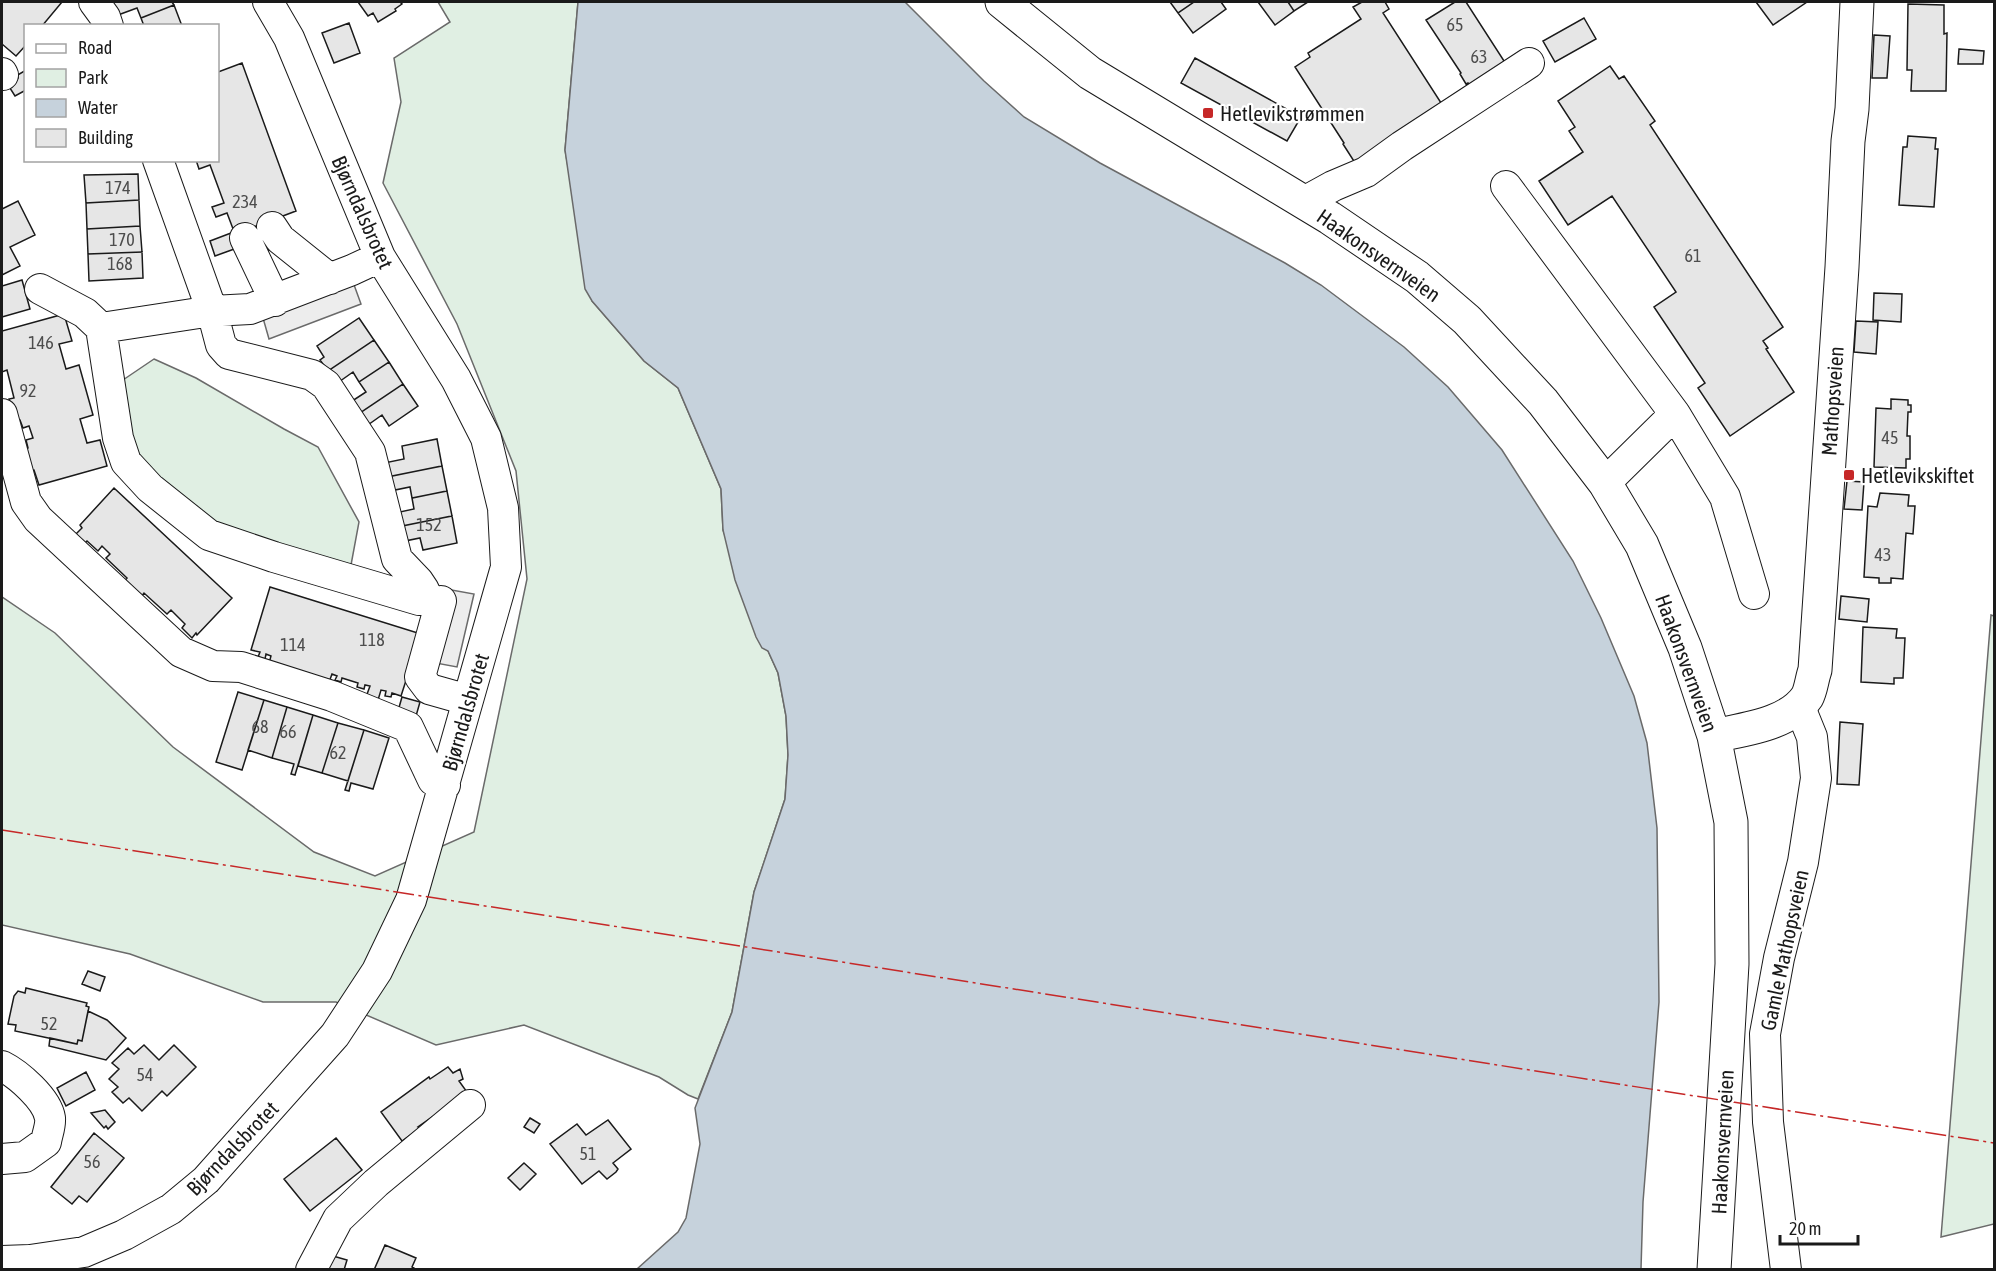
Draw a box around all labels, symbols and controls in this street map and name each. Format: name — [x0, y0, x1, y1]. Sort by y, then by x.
house number: 65 — [1447, 14, 1463, 35]
legend — [24, 24, 219, 162]
text: Road — [78, 37, 112, 58]
house number: 63 — [1471, 46, 1487, 67]
text: Park — [78, 67, 108, 88]
text: Water — [78, 97, 118, 118]
place label: Hetlevikstrømmen — [1220, 101, 1365, 125]
marker: Hetlevikstrømmen — [1201, 106, 1215, 120]
text: Building — [78, 127, 133, 148]
street label: Bjørndalsbrotet — [327, 152, 399, 272]
house number: 174 — [105, 177, 131, 198]
house number: 234 — [232, 191, 258, 212]
street label: Haakonsvernveien — [1313, 204, 1445, 306]
house number: 170 — [109, 229, 135, 250]
house number: 61 — [1685, 245, 1701, 266]
house number: 168 — [107, 253, 133, 274]
house number: 146 — [28, 332, 54, 353]
street label: Mathopsveien — [1816, 345, 1848, 457]
house number: 92 — [20, 380, 36, 401]
house number: 45 — [1882, 427, 1898, 448]
place label: Hetlevikskiftet — [1861, 463, 1974, 487]
marker: Hetlevikskiftet — [1842, 468, 1856, 482]
house number: 152 — [416, 514, 442, 535]
house number: 43 — [1875, 544, 1891, 565]
street label: Haakonsvernveien — [1651, 591, 1723, 735]
house number: 118 — [359, 629, 385, 650]
house number: 114 — [280, 634, 306, 655]
street label: Bjørndalsbrotet — [437, 650, 493, 774]
house number: 68 — [252, 716, 268, 737]
house number: 66 — [280, 721, 296, 742]
house number: 62 — [330, 742, 346, 763]
street label: Gamle Mathopsveien — [1755, 867, 1813, 1033]
house number: 52 — [41, 1013, 57, 1034]
house number: 54 — [137, 1064, 153, 1085]
street label: Haakonsvernveien — [1706, 1069, 1738, 1215]
street label: Bjørndalsbrotet — [181, 1096, 283, 1200]
house number: 51 — [580, 1143, 596, 1164]
house number: 56 — [84, 1151, 100, 1172]
scale bar — [1780, 1208, 1858, 1246]
text: 20 m — [1789, 1218, 1821, 1239]

